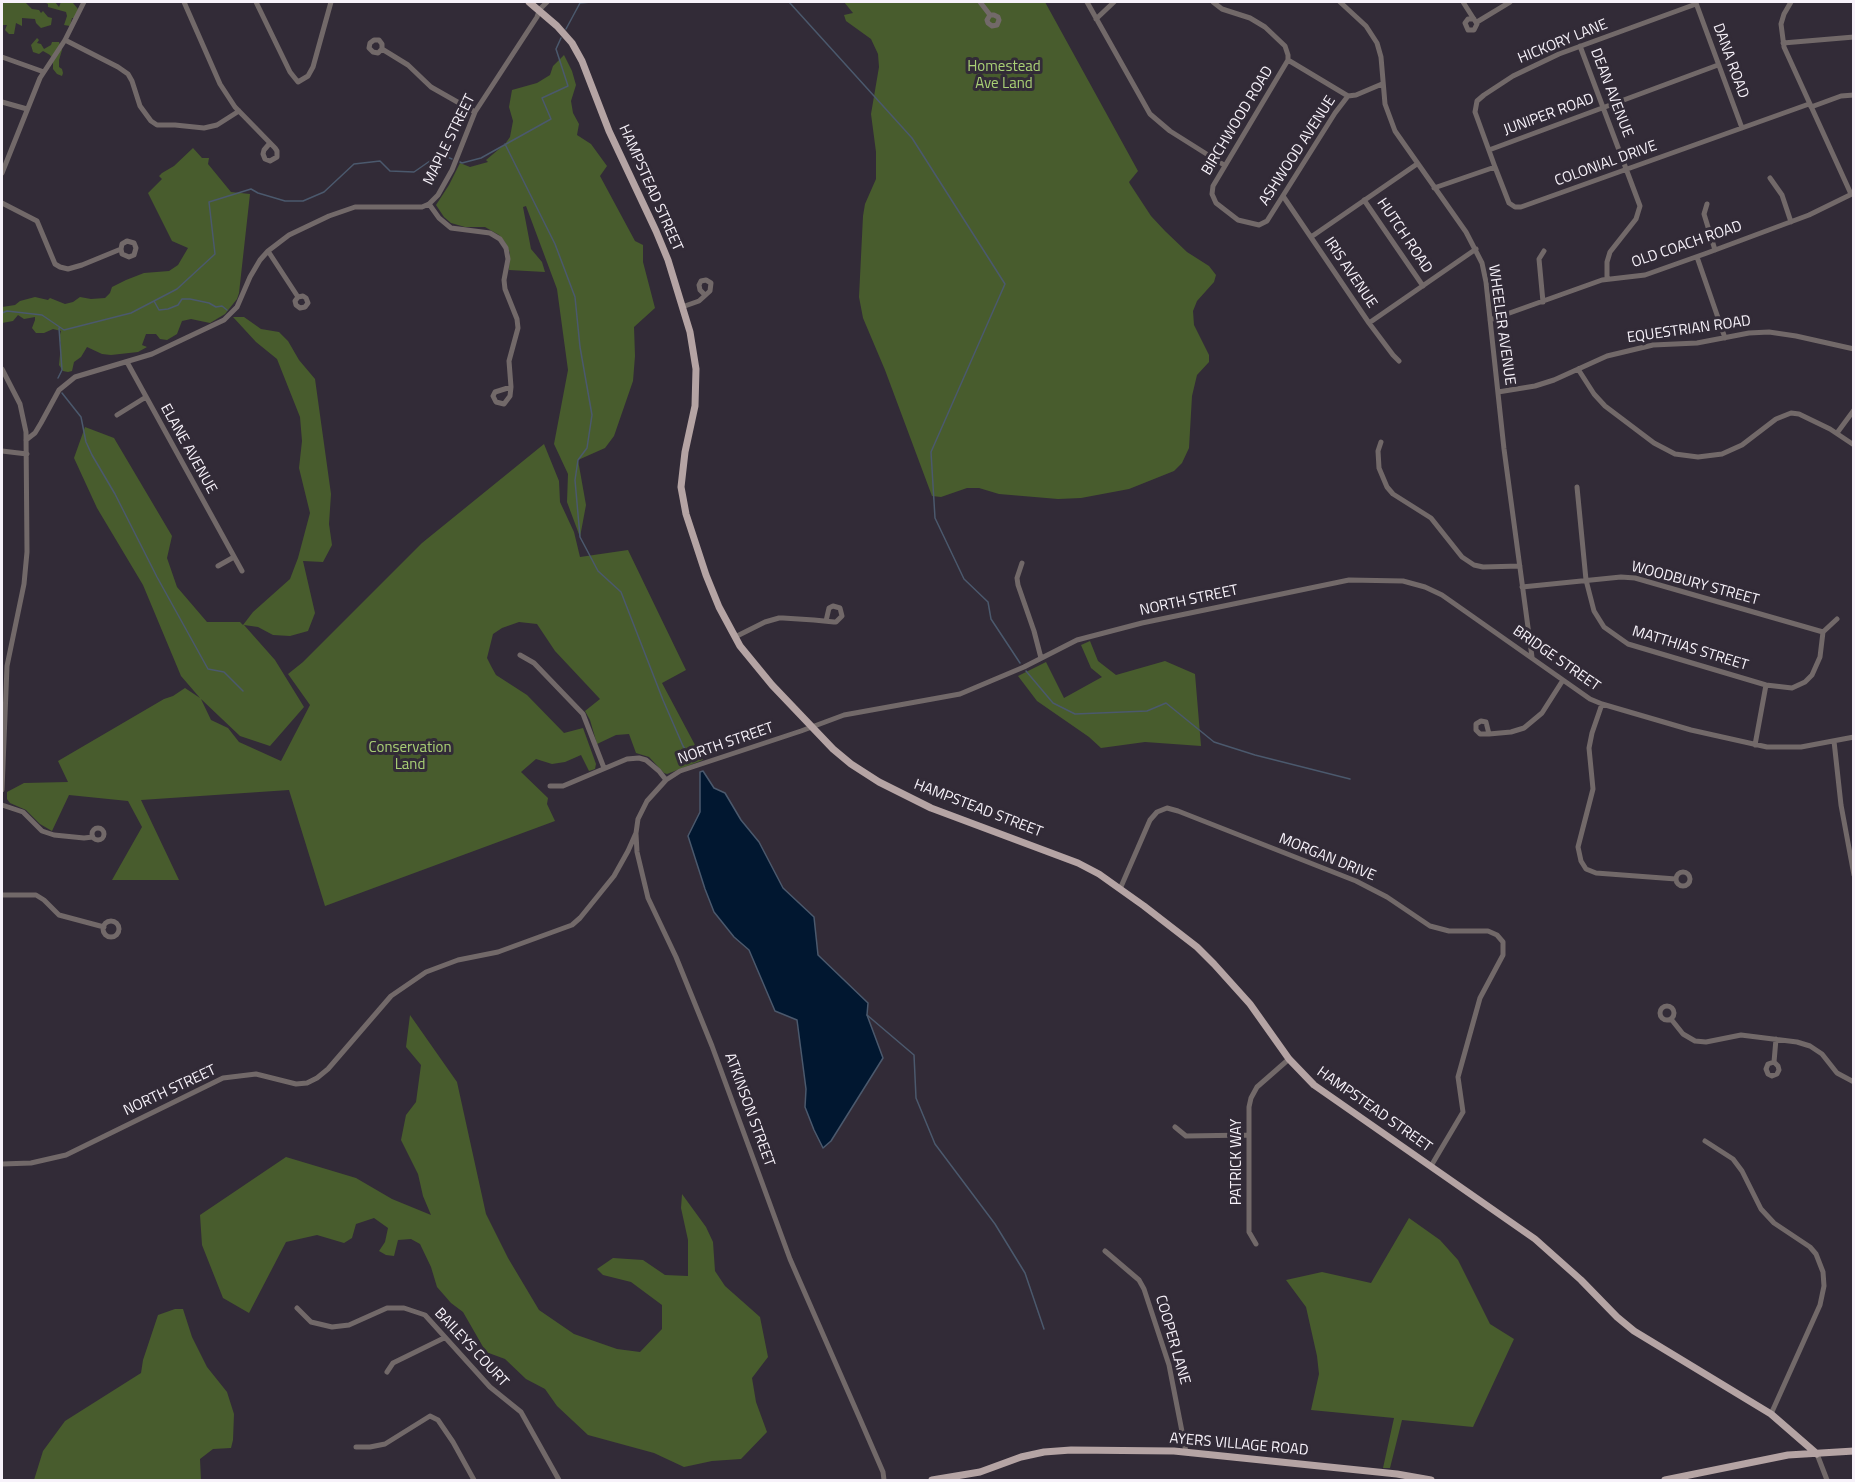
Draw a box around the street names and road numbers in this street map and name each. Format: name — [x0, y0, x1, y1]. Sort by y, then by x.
street label: HICKORY LANE — [1516, 16, 1610, 68]
street label: DANA ROAD — [1708, 21, 1752, 101]
street label: DEAN AVENUE — [1586, 46, 1636, 140]
street label: BIRCHWOOD ROAD — [1198, 63, 1278, 179]
street label: JUNIPER ROAD — [1501, 90, 1597, 140]
street label: MAPLE STREET — [420, 92, 480, 188]
street label: ASHWOOD AVENUE — [1256, 93, 1340, 209]
street label: HAMPSTEAD STREET — [614, 122, 686, 254]
street label: COLONIAL DRIVE — [1552, 137, 1660, 191]
street label: HUTCH ROAD — [1372, 195, 1436, 277]
street label: OLD COACH ROAD — [1629, 218, 1745, 272]
street label: IRIS AVENUE — [1320, 234, 1380, 312]
street label: WHEELER AVENUE — [1484, 264, 1518, 386]
street label: EQUESTRIAN ROAD — [1626, 312, 1752, 348]
street label: ELANE AVENUE — [156, 401, 220, 497]
street label: WOODBURY STREET — [1629, 558, 1761, 610]
street label: NORTH STREET — [1138, 582, 1240, 620]
street label: BRIDGE STREET — [1509, 622, 1603, 696]
street label: MATTHIAS STREET — [1630, 623, 1750, 675]
street label: NORTH STREET — [676, 719, 776, 769]
street label: HAMPSTEAD STREET — [911, 776, 1045, 842]
street label: MORGAN DRIVE — [1276, 830, 1378, 886]
street label: ATKINSON STREET — [720, 1051, 778, 1169]
street label: NORTH STREET — [121, 1062, 219, 1120]
street label: HAMPSTEAD STREET — [1313, 1063, 1435, 1157]
street label: PATRICK WAY — [1228, 1119, 1246, 1205]
street label: COOPER LANE — [1151, 1293, 1193, 1387]
street label: BAILEYS COURT — [430, 1305, 512, 1391]
street label: AYERS VILLAGE ROAD — [1169, 1430, 1309, 1460]

